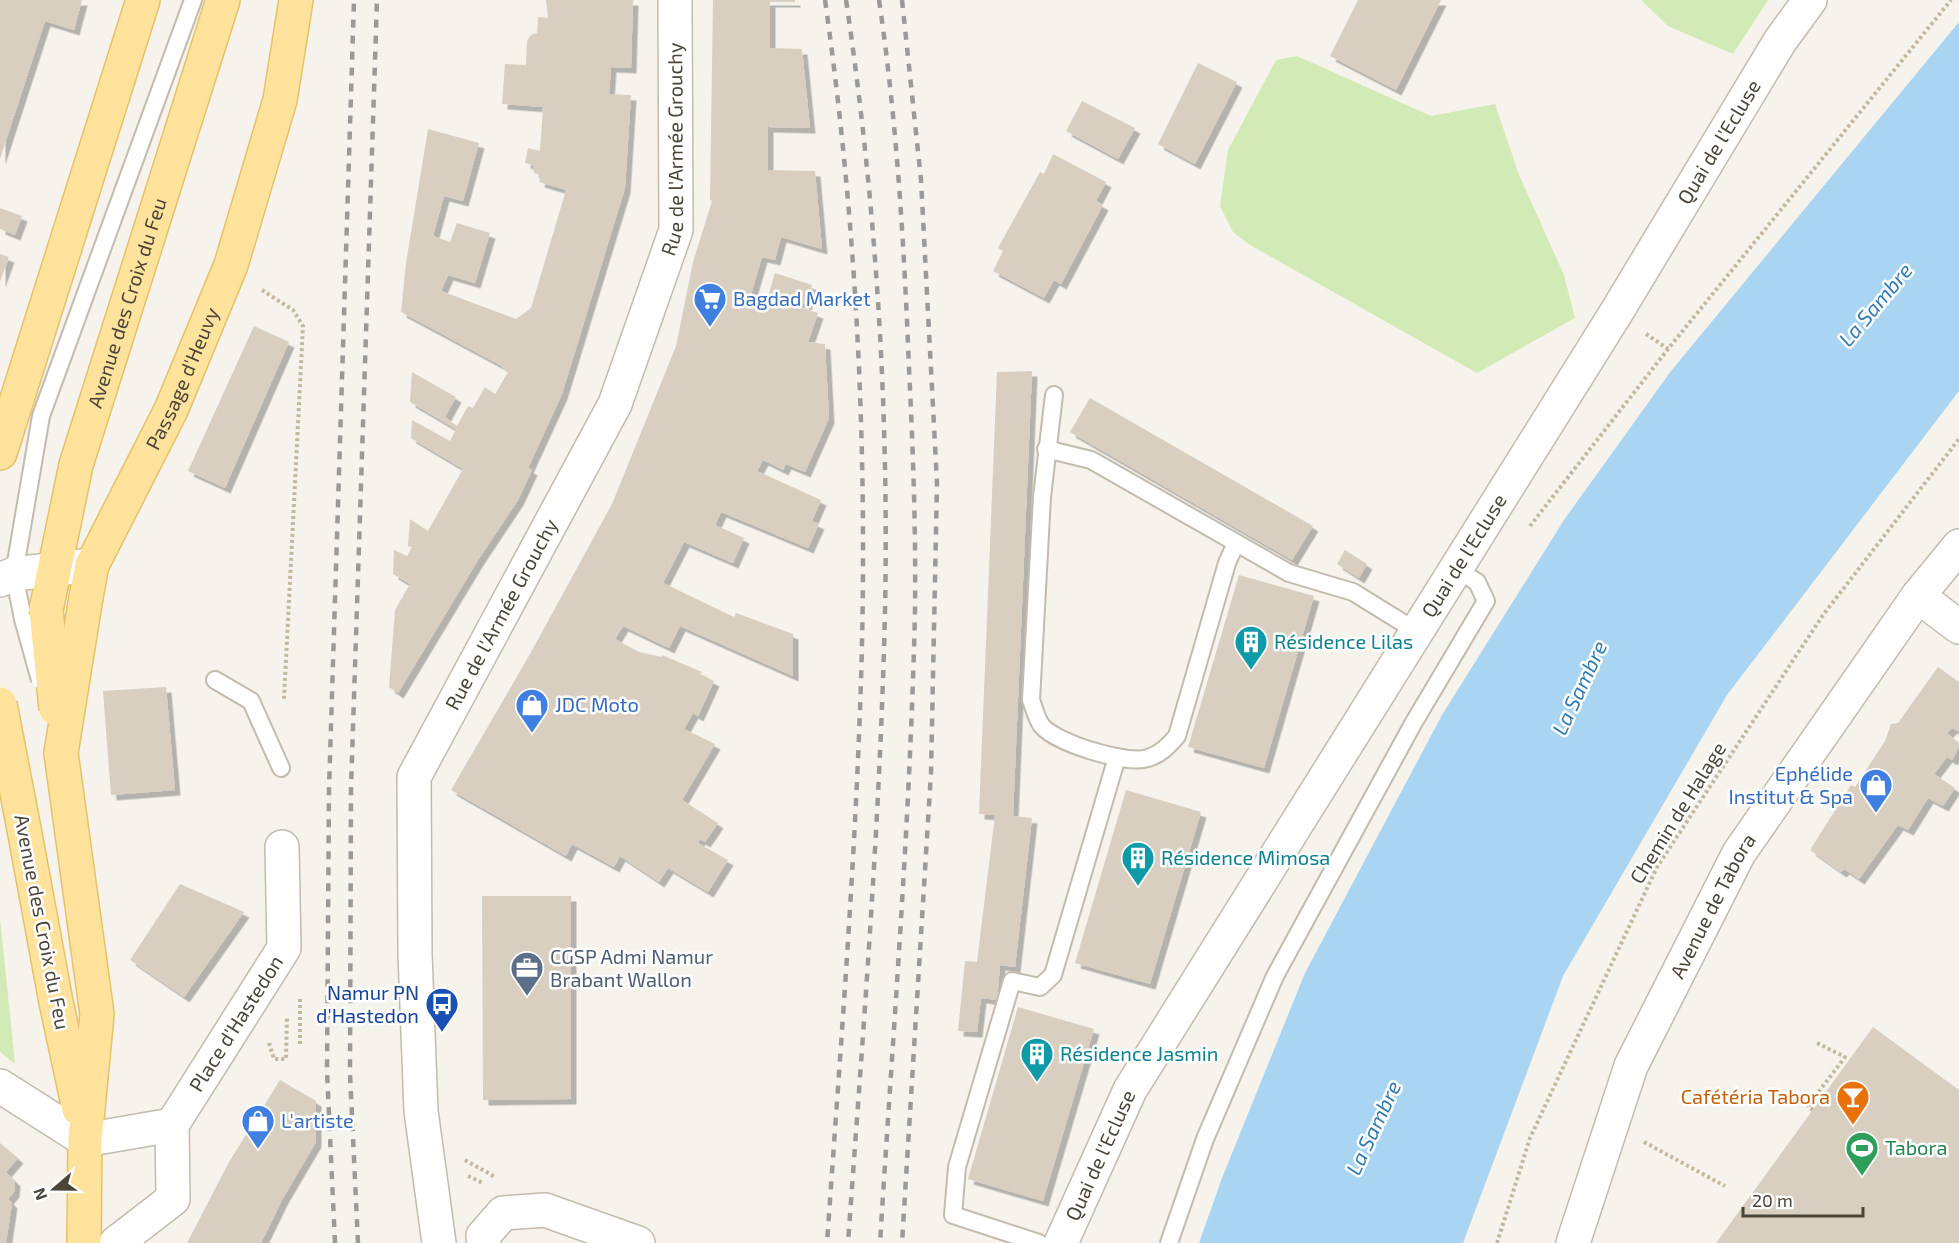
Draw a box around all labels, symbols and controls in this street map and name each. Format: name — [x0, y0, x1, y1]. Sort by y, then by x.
street label: Rue de l'Armée Grouchy — [655, 42, 687, 258]
street label: Quai de l'Ecluse — [1672, 75, 1765, 208]
street label: Avenue des Croix du Feu — [82, 195, 171, 411]
water label: La Sambre — [1833, 257, 1917, 351]
supermarket icon: Bagdad Market — [692, 281, 728, 328]
place label: Bagdad Market — [733, 286, 871, 310]
street label: Passage d'Heuvy — [140, 303, 223, 453]
street label: Quai de l'Ecluse — [1416, 489, 1511, 621]
street label: Rue de l'Armée Grouchy — [439, 514, 562, 714]
building icon: Résidence Lilas — [1233, 624, 1269, 671]
place label: Résidence Lilas — [1274, 629, 1413, 653]
water label: La Sambre — [1546, 636, 1611, 738]
shop icon: JDC Moto — [514, 687, 550, 734]
place label: JDC Moto — [555, 692, 639, 716]
street label: Chemin de Halage — [1624, 737, 1730, 888]
place label: Ephélide Institut & Spa — [1729, 761, 1853, 808]
shop icon: Ephélide Institut & Spa — [1858, 767, 1894, 814]
street label: Avenue des Croix du Feu — [10, 812, 76, 1031]
street label: Avenue de Tabora — [1664, 828, 1760, 982]
building icon: Résidence Mimosa — [1120, 840, 1156, 887]
place label: Résidence Mimosa — [1161, 845, 1330, 869]
place label: CGSP Admi Namur Brabant Wallon — [550, 944, 713, 991]
street label: Place d'Hastedon — [183, 950, 287, 1096]
office icon: CGSP Admi Namur Brabant Wallon — [509, 950, 545, 997]
place label: Namur PN d'Hastedon — [316, 980, 419, 1027]
bus stop icon: Namur PN d'Hastedon — [424, 986, 460, 1033]
building icon: Résidence Jasmin — [1019, 1036, 1055, 1083]
place label: Résidence Jasmin — [1060, 1041, 1218, 1065]
water label: La Sambre — [1340, 1076, 1405, 1178]
bar icon: Cafétéria Tabora — [1835, 1079, 1871, 1126]
place label: Cafétéria Tabora — [1681, 1084, 1830, 1108]
street label: Quai de l'Ecluse — [1060, 1086, 1139, 1224]
shop icon: L'artiste — [240, 1103, 276, 1150]
place label: L'artiste — [281, 1108, 354, 1132]
sports icon: Tabora — [1844, 1130, 1880, 1177]
place label: Tabora — [1885, 1135, 1947, 1159]
north arrow — [24, 1159, 84, 1219]
scale bar — [1743, 1180, 1863, 1218]
text: N — [29, 1186, 50, 1203]
text: 20 m — [1752, 1189, 1793, 1211]

